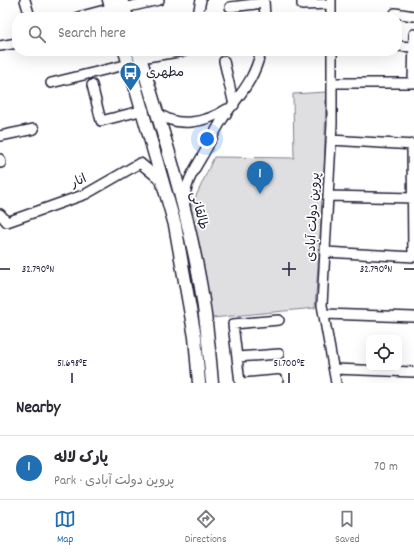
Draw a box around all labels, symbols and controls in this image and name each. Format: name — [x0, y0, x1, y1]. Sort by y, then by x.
search box — [12, 12, 402, 56]
icon: search — [26, 23, 48, 45]
text: Search here — [58, 23, 126, 45]
bus stop icon: مطهری — [117, 60, 143, 93]
place label: مطهری — [146, 64, 184, 83]
your location — [197, 129, 217, 149]
pin: 1 — [247, 161, 273, 194]
street label: انار — [67, 170, 90, 194]
street label: پروین دولت آبادی — [302, 172, 326, 262]
street label: طالقانی — [184, 190, 212, 232]
text: 32.790°N — [22, 263, 54, 277]
text: 32.790°N — [360, 263, 392, 277]
map controls — [366, 335, 402, 371]
button: locate — [366, 335, 402, 371]
text: 51.698°E — [57, 357, 87, 371]
text: 51.700°E — [274, 357, 305, 371]
text: Nearby — [16, 397, 60, 421]
text: پارک لاله — [54, 448, 108, 470]
text: 1 — [28, 458, 30, 477]
text: 70 m — [374, 458, 398, 477]
text: Park · پروین دولت آبادی — [54, 472, 174, 491]
tab: Map — [54, 508, 76, 548]
tab: Directions — [185, 508, 227, 548]
tab: Saved — [335, 508, 360, 548]

